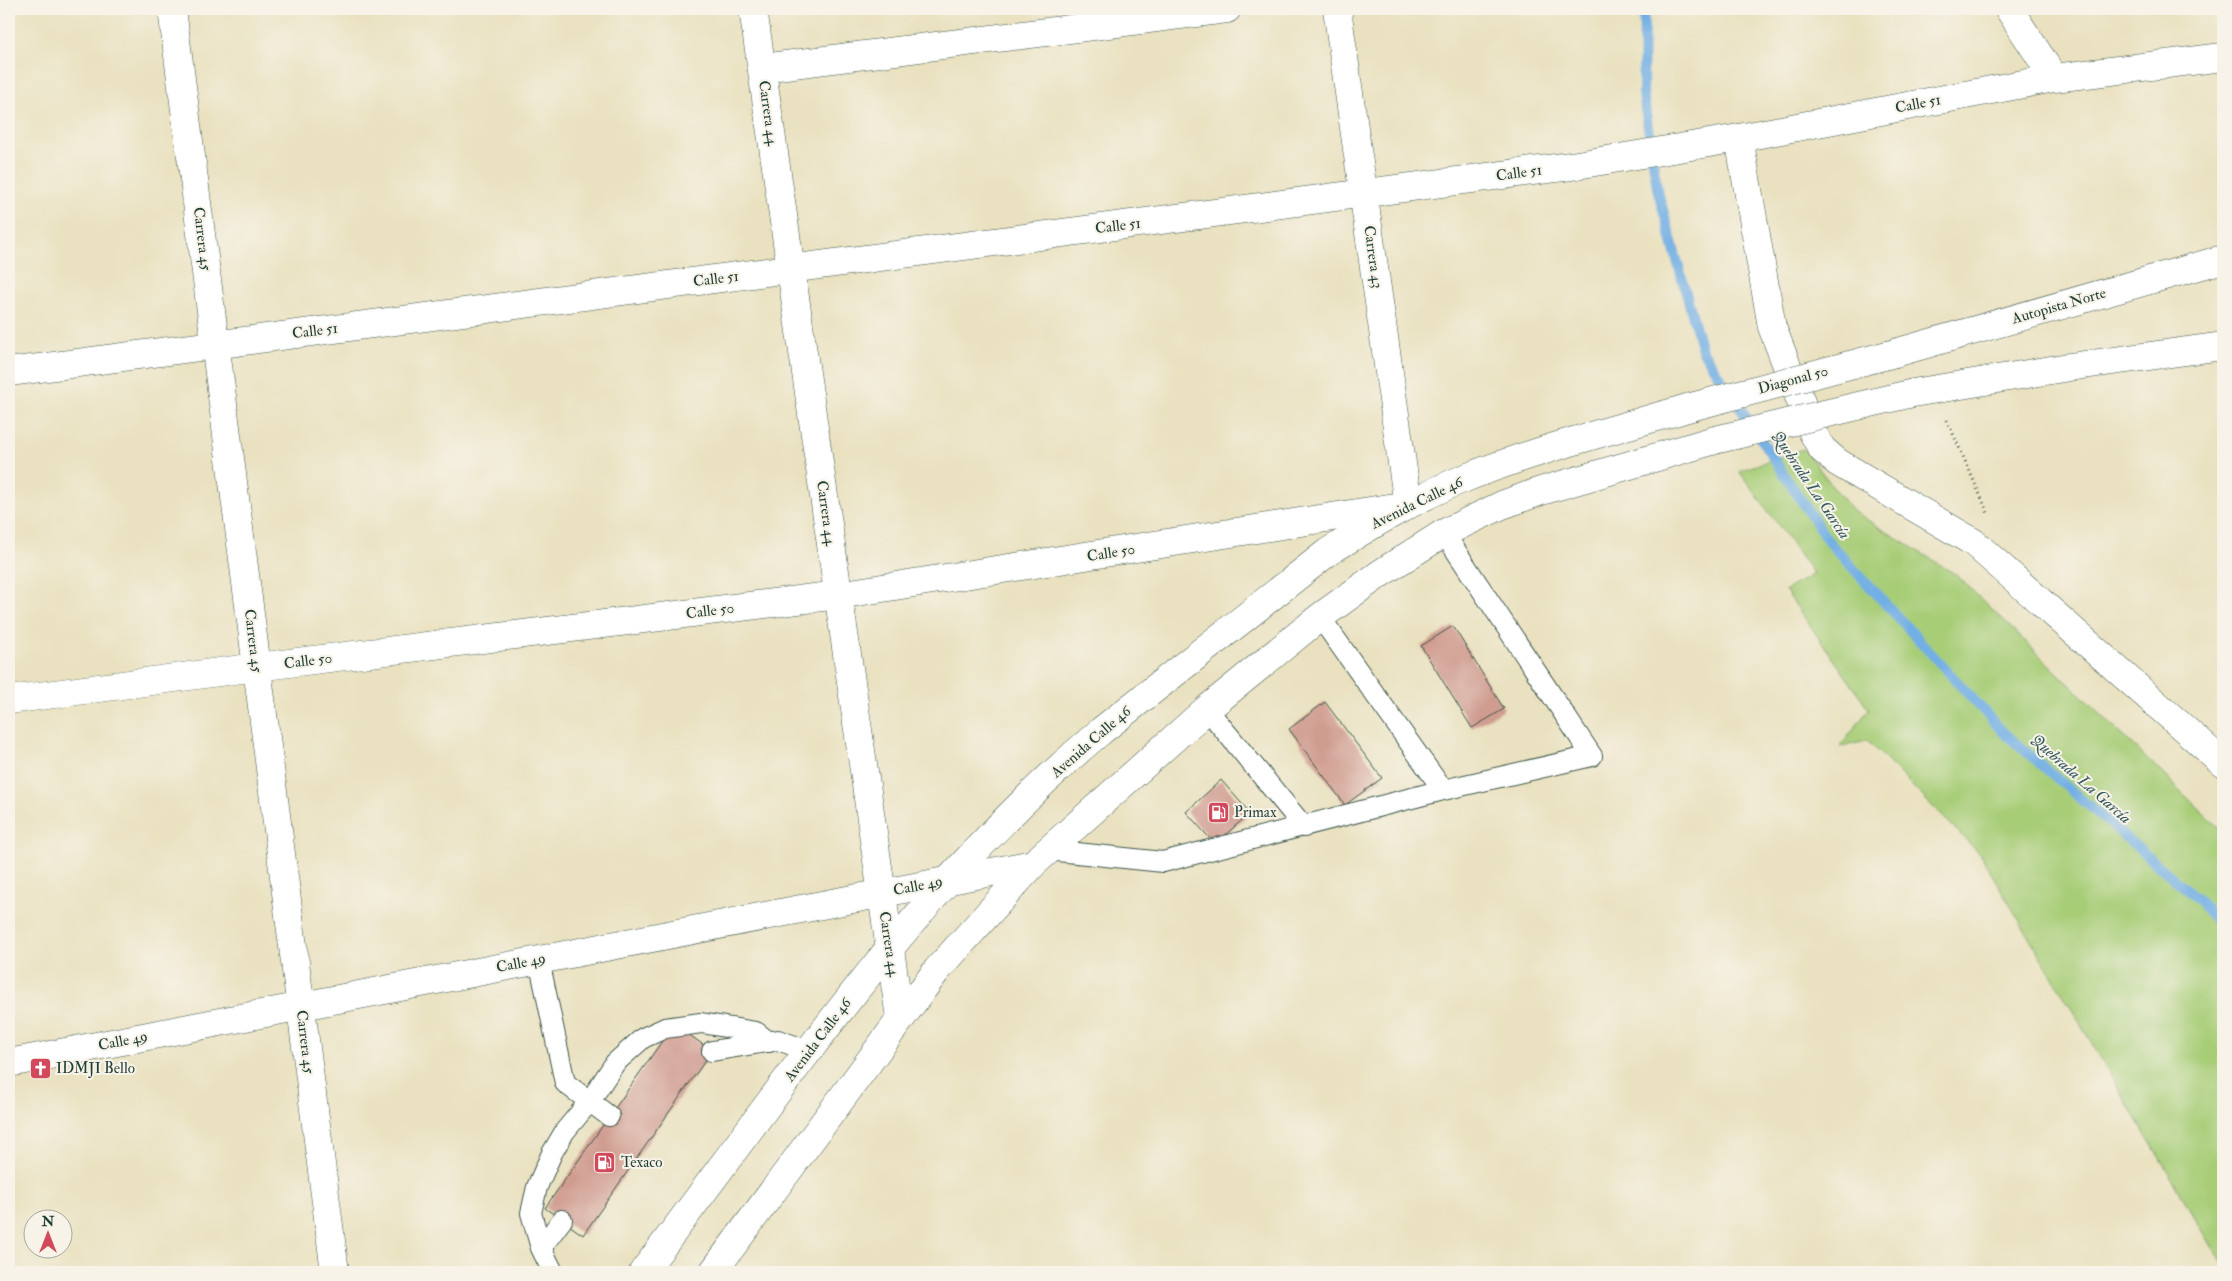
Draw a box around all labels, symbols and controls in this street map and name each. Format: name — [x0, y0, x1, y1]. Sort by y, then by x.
street label: Carrera 44 — [754, 79, 782, 148]
street label: Calle 51 — [1894, 90, 1942, 118]
street label: Calle 51 — [1495, 160, 1543, 186]
street label: Carrera 45 — [189, 206, 215, 272]
street label: Calle 51 — [1094, 214, 1142, 238]
street label: Carrera 43 — [1359, 224, 1387, 290]
street label: Calle 51 — [692, 267, 740, 291]
street label: Autopista Norte — [2009, 283, 2109, 330]
street label: Calle 51 — [291, 319, 339, 343]
street label: Diagonal 50 — [1756, 362, 1830, 398]
water label: Quebrada La García — [1767, 427, 1855, 543]
street label: Avenida Calle 46 — [1367, 472, 1467, 534]
street label: Carrera 44 — [812, 479, 840, 548]
street label: Calle 50 — [1086, 540, 1136, 566]
street label: Calle 50 — [685, 599, 735, 623]
street label: Carrera 45 — [240, 608, 266, 674]
street label: Calle 50 — [283, 649, 333, 673]
street label: Avenida Calle 46 — [1046, 701, 1136, 783]
water label: Quebrada La García — [2027, 730, 2135, 828]
fuel station icon: Primax — [1206, 800, 1230, 824]
place label: Primax — [1234, 803, 1277, 822]
street label: Calle 49 — [892, 872, 944, 900]
street label: Carrera 44 — [874, 910, 904, 979]
street label: Calle 49 — [495, 949, 547, 977]
street label: Avenida Calle 46 — [780, 993, 857, 1086]
street label: Carrera 45 — [292, 1009, 318, 1075]
street label: Calle 49 — [97, 1027, 149, 1055]
church icon: IDMJI Bello — [28, 1056, 52, 1080]
place label: IDMJI Bello — [56, 1059, 135, 1079]
fuel station icon: Texaco — [593, 1150, 617, 1174]
place label: Texaco — [621, 1153, 663, 1172]
north arrow — [22, 1208, 72, 1258]
text: N — [41, 1213, 55, 1230]

